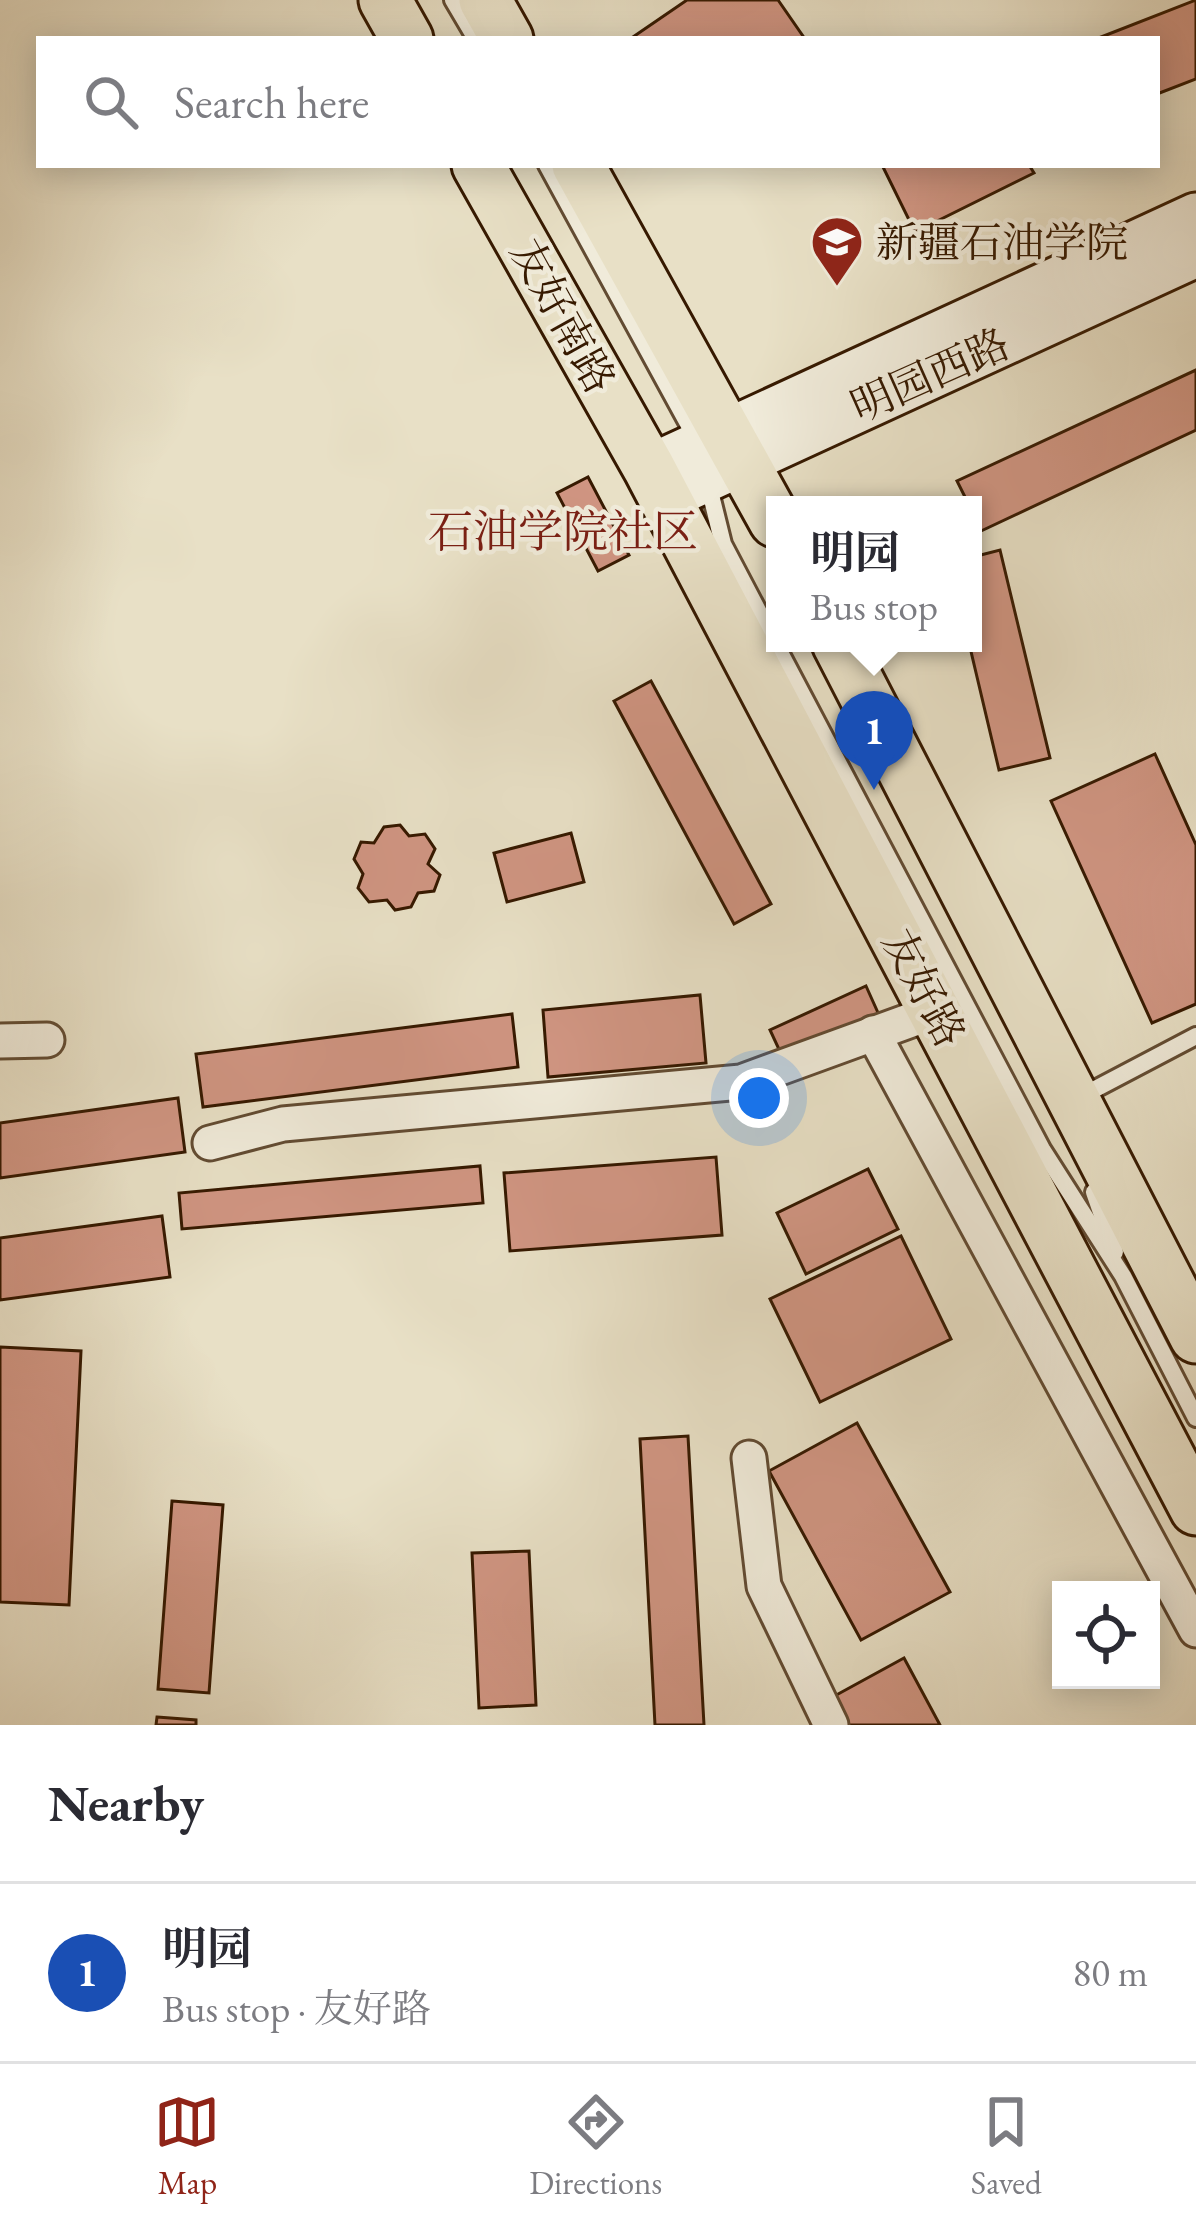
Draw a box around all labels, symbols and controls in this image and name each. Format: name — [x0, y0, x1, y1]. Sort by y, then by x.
search box — [36, 36, 1160, 168]
icon: search — [78, 69, 144, 135]
text: Search here — [174, 73, 369, 131]
school or university icon: 新疆石油学院 — [809, 214, 865, 288]
place label: 新疆石油学院 — [876, 215, 1128, 270]
street label: 友好南路 — [498, 229, 628, 403]
street label: 明园西路 — [842, 316, 1018, 434]
popup — [766, 496, 982, 652]
district label: 石油学院社区 — [428, 502, 698, 560]
text: 明园 — [810, 523, 900, 581]
text: Bus stop — [810, 581, 938, 632]
pin: 1 — [835, 691, 913, 790]
street label: 友好路 — [870, 919, 978, 1057]
your location — [729, 1068, 789, 1128]
map controls — [1052, 1581, 1160, 1689]
button: locate — [1052, 1581, 1160, 1689]
text: Nearby — [48, 1770, 204, 1836]
text: 明园 — [162, 1919, 252, 1977]
text: 1 — [77, 1947, 97, 1998]
text: 80 m — [1072, 1947, 1148, 1998]
text: Bus stop · 友好路 — [162, 1983, 431, 2034]
tab: Map — [154, 2089, 220, 2204]
tab: Directions — [529, 2089, 662, 2204]
tab: Saved — [971, 2089, 1042, 2204]

